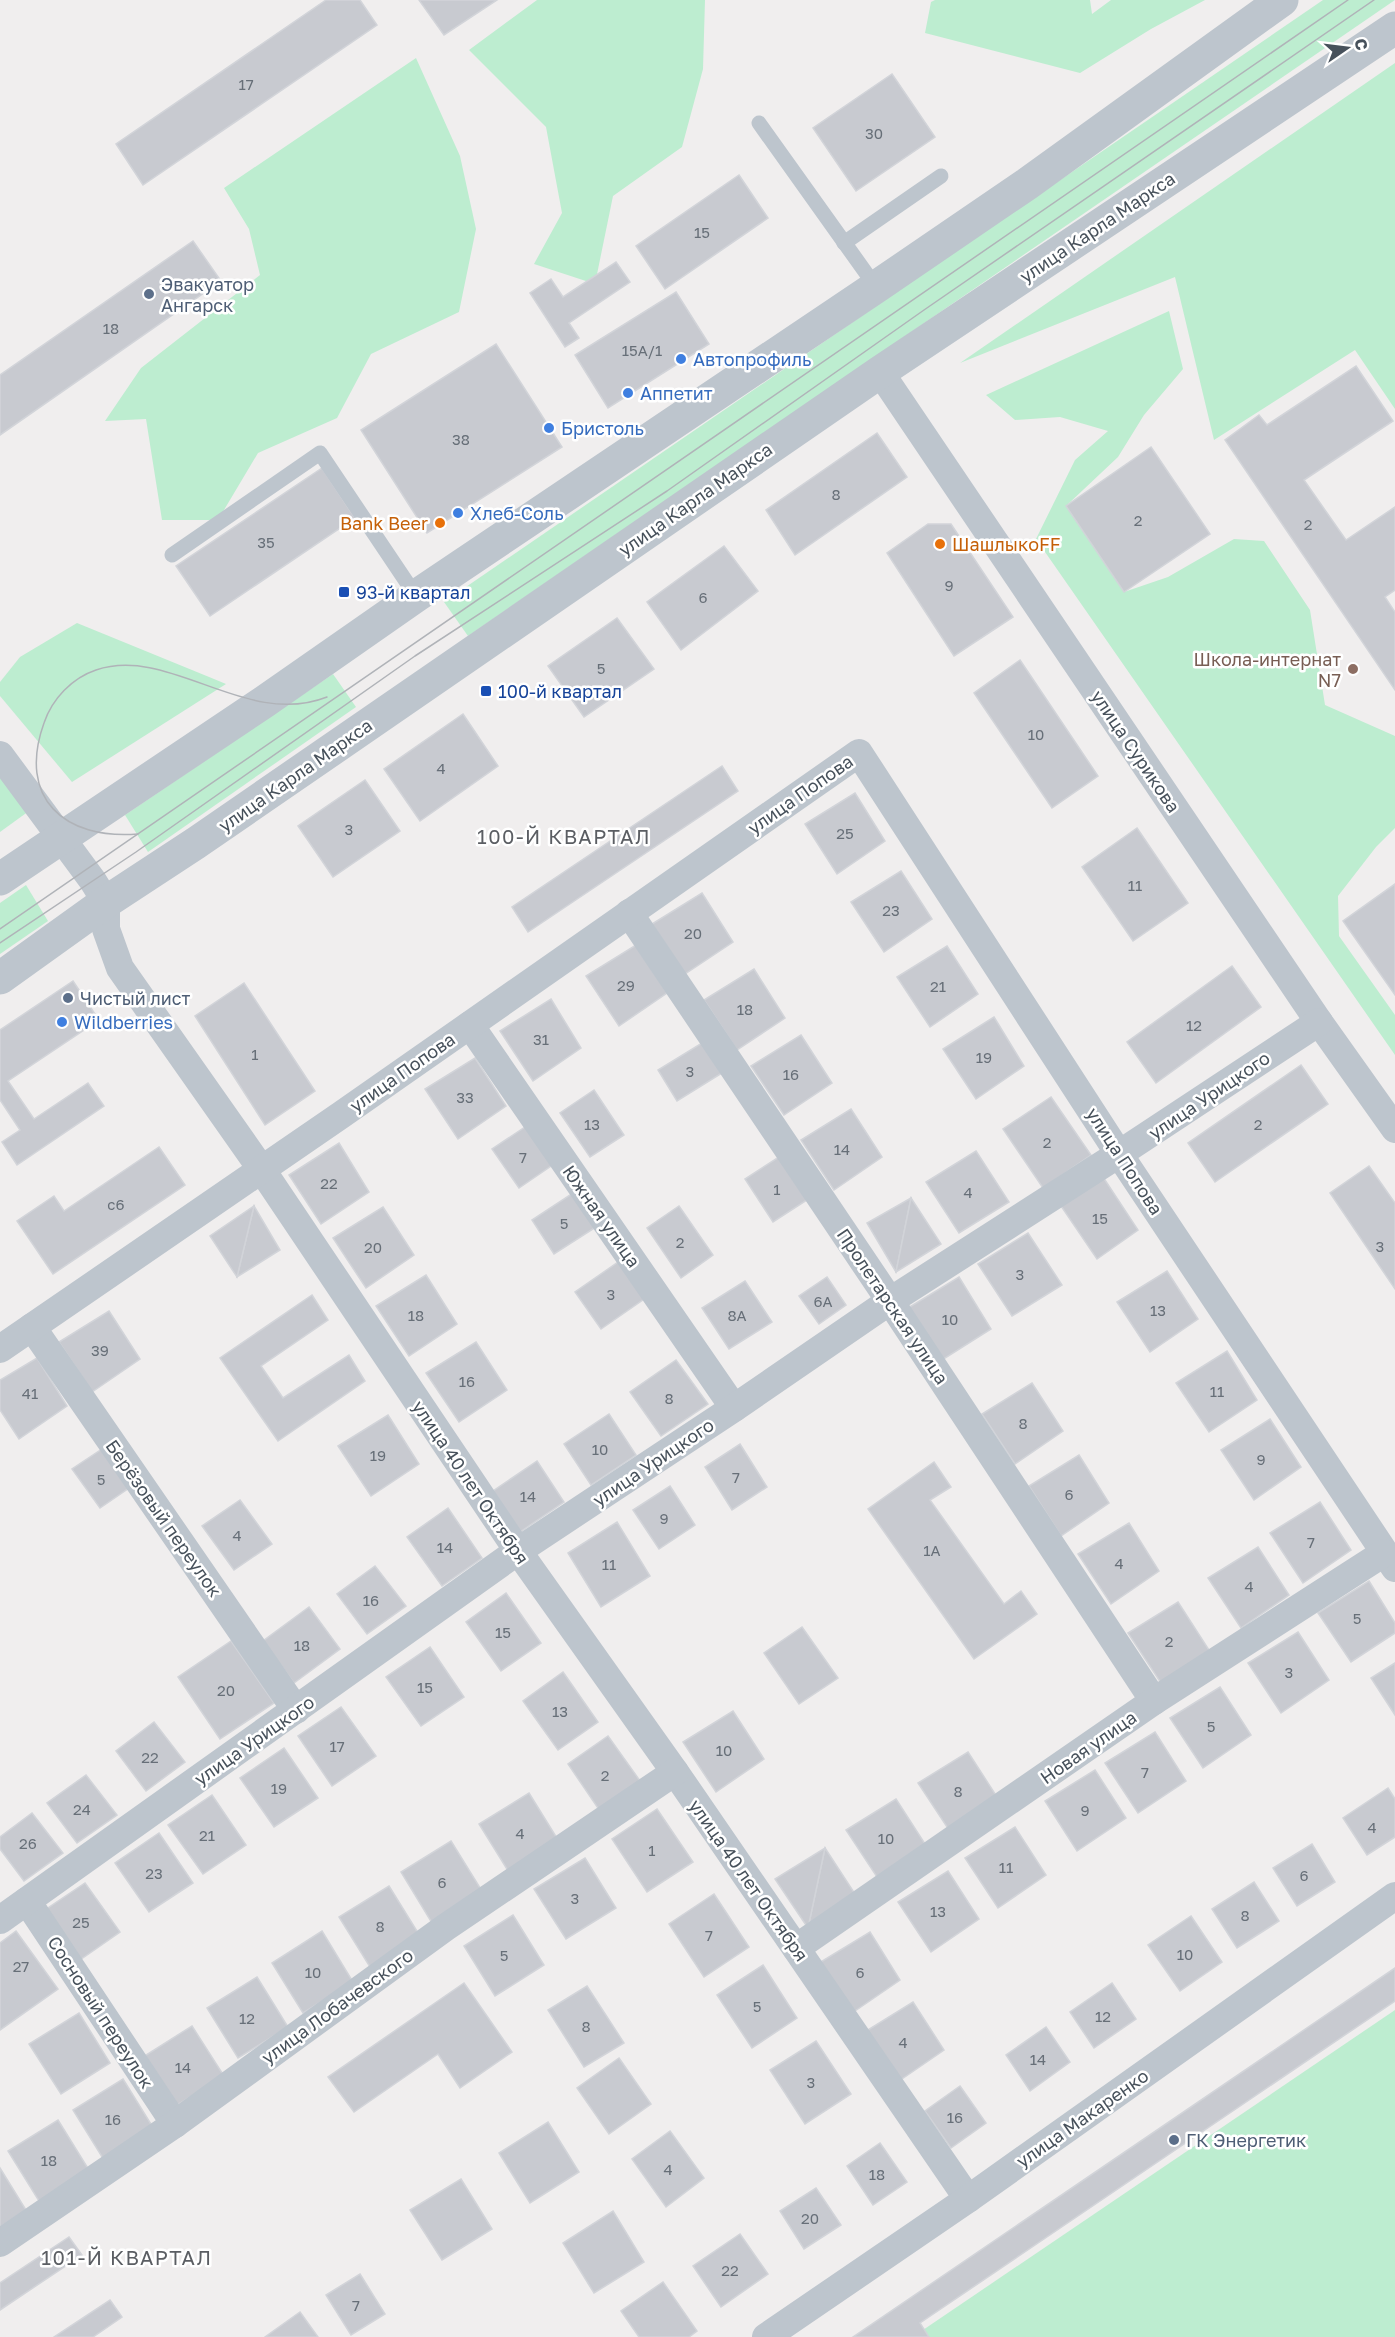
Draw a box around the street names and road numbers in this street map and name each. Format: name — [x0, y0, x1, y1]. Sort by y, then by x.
street label: улица Карла Маркса — [1015, 167, 1179, 287]
street label: улица Карла Маркса — [614, 438, 776, 560]
street label: улица Сурикова — [1087, 686, 1185, 816]
street label: улица Карла Маркса — [214, 714, 376, 836]
street label: улица Попова — [743, 750, 857, 838]
street label: улица Попова — [345, 1028, 459, 1116]
street label: улица Урицкого — [1144, 1046, 1274, 1144]
street label: улица Попова — [1082, 1103, 1168, 1219]
street label: Южная улица — [559, 1161, 645, 1271]
street label: Пролетарская улица — [833, 1224, 953, 1388]
street label: улица 40 лет Октября — [408, 1396, 534, 1568]
street label: улица Урицкого — [588, 1413, 718, 1511]
street label: Берёзовый переулок — [101, 1435, 227, 1601]
street label: улица Урицкого — [190, 1690, 318, 1790]
street label: Новая улица — [1036, 1706, 1140, 1788]
street label: улица 40 лет Октября — [685, 1795, 813, 1965]
street label: Сосновый переулок — [44, 1932, 158, 2092]
street label: улица Лобачевского — [257, 1944, 417, 2068]
street label: улица Макаренко — [1012, 2064, 1152, 2172]

